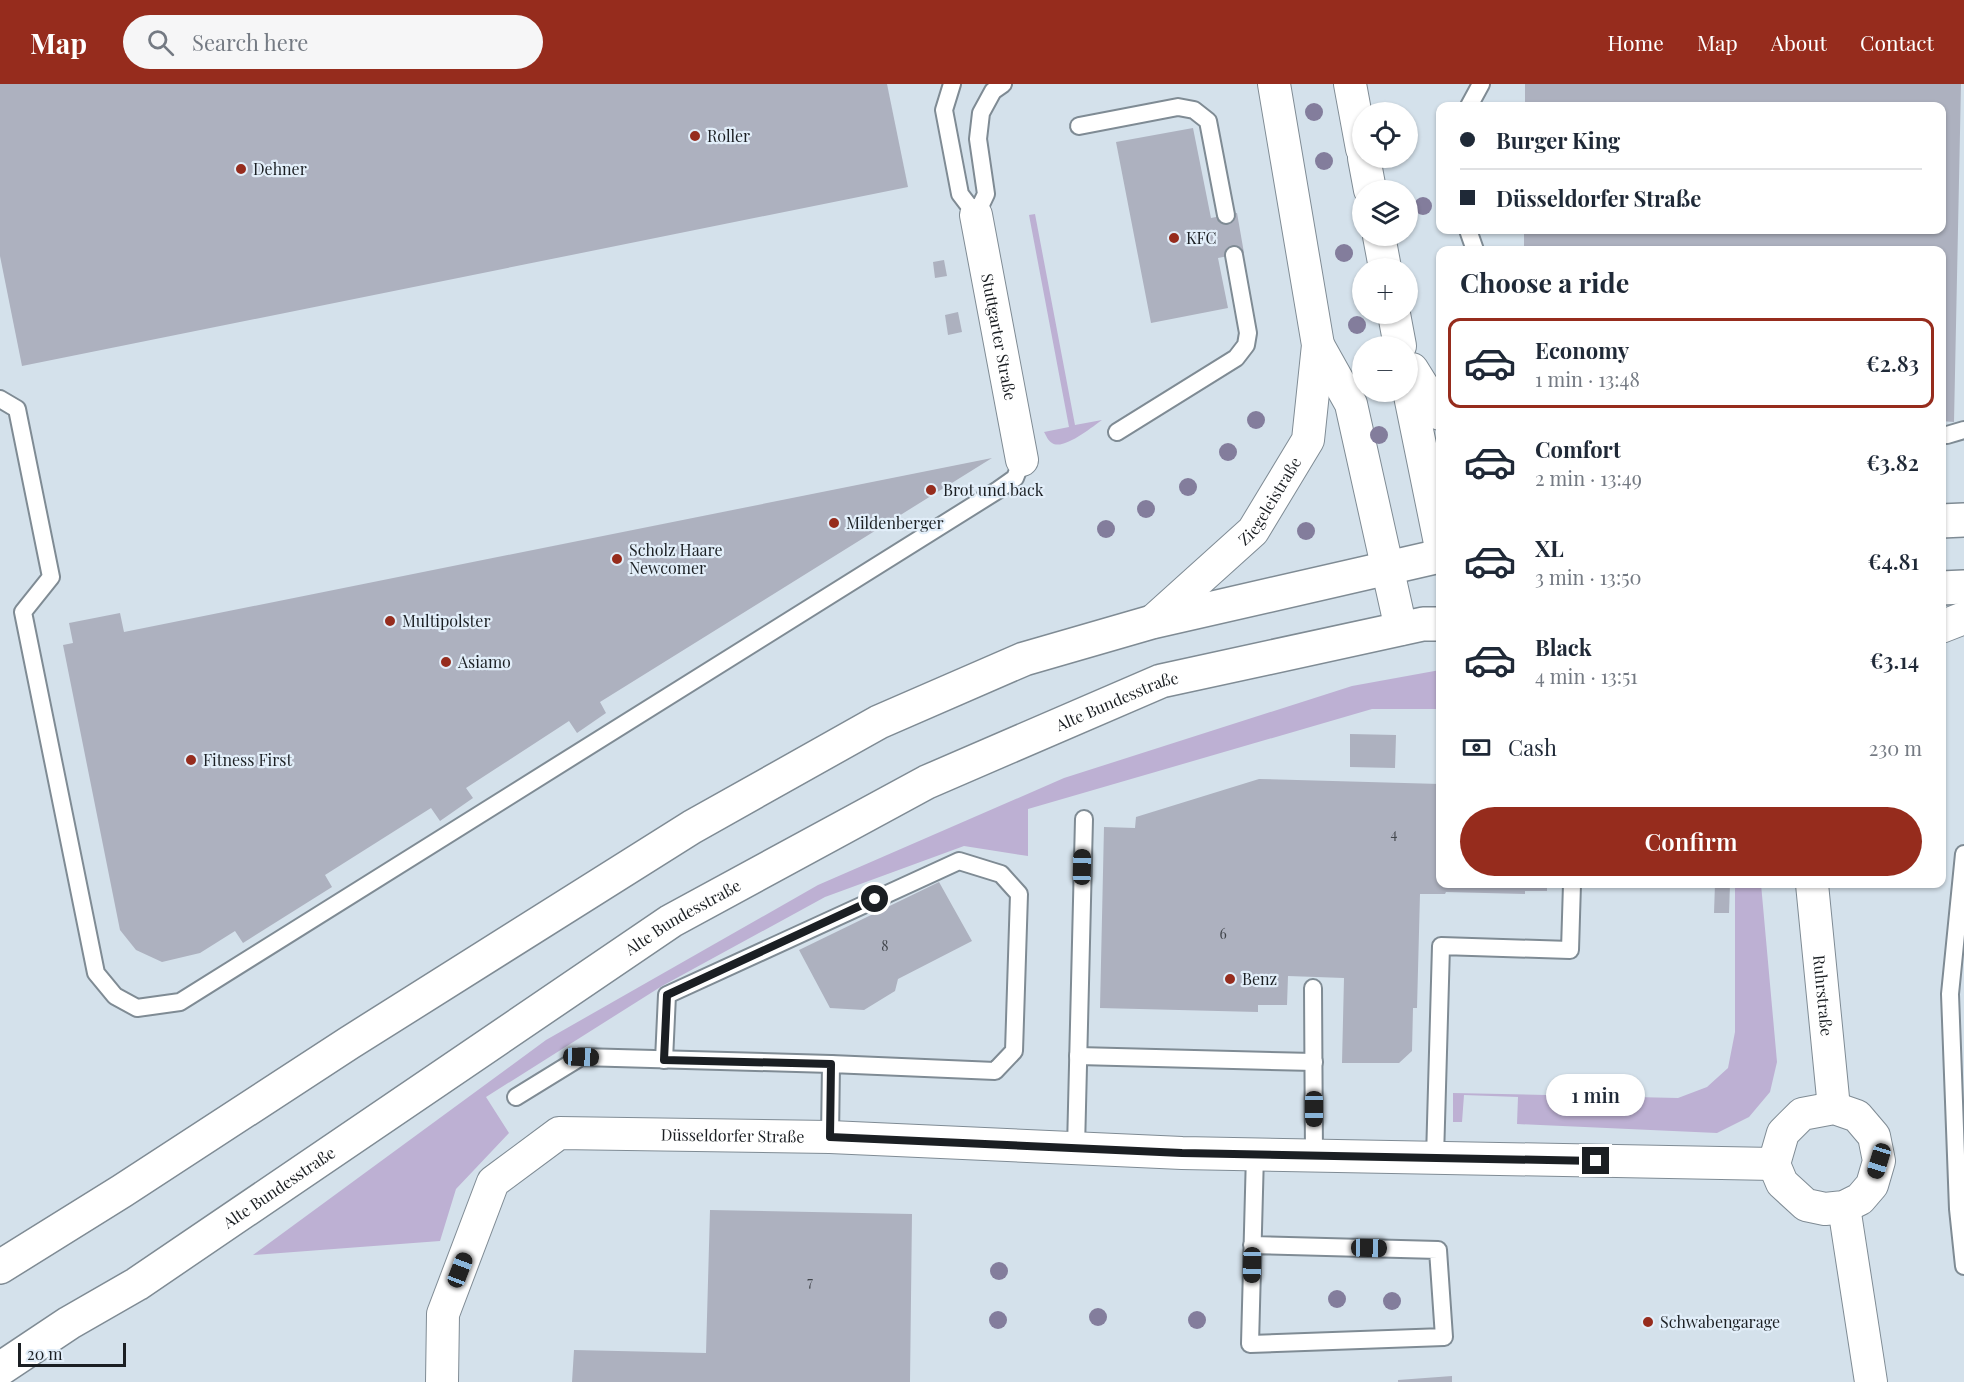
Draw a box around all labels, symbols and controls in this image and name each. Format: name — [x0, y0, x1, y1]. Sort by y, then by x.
search box — [123, 15, 543, 69]
text: Map — [30, 24, 87, 61]
icon: search — [144, 26, 177, 59]
text: Search here — [192, 27, 308, 57]
text: Home — [1608, 28, 1664, 56]
text: Map — [1697, 28, 1738, 56]
text: About — [1771, 28, 1827, 56]
text: Contact — [1860, 28, 1934, 56]
map controls — [1352, 102, 1418, 402]
button: locate — [1352, 102, 1418, 168]
place label: Roller — [707, 125, 750, 146]
text: Burger King — [1496, 125, 1620, 155]
marker: Roller — [688, 129, 702, 143]
place label: Dehner — [253, 158, 307, 179]
marker: Dehner — [234, 162, 248, 176]
button: layers — [1352, 180, 1418, 246]
text: Düsseldorfer Straße — [1496, 183, 1701, 213]
place label: KFC — [1186, 227, 1216, 248]
marker: KFC — [1167, 231, 1181, 245]
button: + — [1352, 258, 1418, 324]
text: Choose a ride — [1460, 264, 1629, 300]
street label: Stuttgarter Straße — [977, 272, 1022, 402]
text: Economy — [1535, 335, 1629, 365]
button: − — [1352, 336, 1418, 402]
icon: car — [1463, 336, 1517, 390]
text: €2.83 — [1866, 348, 1919, 378]
text: 1 min · 13:48 — [1535, 365, 1640, 392]
text: Comfort — [1535, 434, 1621, 464]
icon: car — [1463, 435, 1517, 489]
text: €3.82 — [1866, 447, 1919, 477]
street label: Ziegeleistraße — [1233, 453, 1305, 550]
text: 2 min · 13:49 — [1535, 464, 1642, 491]
place label: Brot und back — [943, 479, 1044, 500]
marker: Brot und back — [924, 483, 938, 497]
place label: Mildenberger — [846, 512, 944, 533]
marker: Mildenberger — [827, 516, 841, 530]
text: XL — [1535, 533, 1564, 563]
icon: car — [1463, 534, 1517, 588]
place label: Scholz Haare Newcomer — [629, 539, 722, 578]
text: €4.81 — [1868, 546, 1919, 576]
marker: Scholz Haare Newcomer — [610, 552, 624, 566]
text: 3 min · 13:50 — [1535, 563, 1642, 590]
place label: Multipolster — [402, 610, 491, 631]
marker: Multipolster — [383, 614, 397, 628]
text: Black — [1535, 632, 1592, 662]
icon: car — [1463, 633, 1517, 687]
text: €3.14 — [1870, 645, 1919, 675]
place label: Asiamo — [457, 651, 511, 672]
marker: Asiamo — [439, 655, 453, 669]
text: 4 min · 13:51 — [1535, 662, 1638, 689]
street label: Alte Bundesstraße — [1051, 667, 1180, 736]
icon: cash — [1460, 731, 1493, 764]
text: Cash — [1508, 732, 1557, 762]
text: 230 m — [1869, 734, 1922, 761]
place label: Fitness First — [203, 749, 292, 770]
marker: Fitness First — [184, 753, 198, 767]
button: Confirm — [1460, 807, 1922, 876]
house number: 4 — [1391, 824, 1398, 843]
car — [1073, 849, 1091, 885]
street label: Alte Bundesstraße — [620, 874, 744, 960]
route start — [861, 885, 888, 912]
house number: 6 — [1219, 924, 1227, 943]
house number: 8 — [881, 936, 889, 955]
street label: Ruhrstraße — [1809, 954, 1838, 1037]
place label: Benz — [1242, 968, 1278, 989]
marker: Benz — [1223, 972, 1237, 986]
car — [563, 1047, 599, 1067]
callout: 1 min — [1546, 1074, 1646, 1116]
text: 1 min — [1571, 1081, 1620, 1108]
car — [1305, 1091, 1323, 1127]
street label: Düsseldorfer Straße — [661, 1124, 805, 1147]
car — [1865, 1141, 1893, 1181]
street label: Alte Bundesstraße — [218, 1142, 339, 1233]
route end — [1582, 1147, 1609, 1174]
car — [1351, 1239, 1387, 1257]
car — [1243, 1247, 1261, 1283]
car — [445, 1250, 475, 1290]
house number: 7 — [807, 1272, 813, 1291]
place label: Schwabengarage — [1660, 1311, 1780, 1332]
marker: Schwabengarage — [1641, 1315, 1655, 1329]
scale bar — [18, 1340, 126, 1368]
text: 20 m — [27, 1343, 62, 1364]

